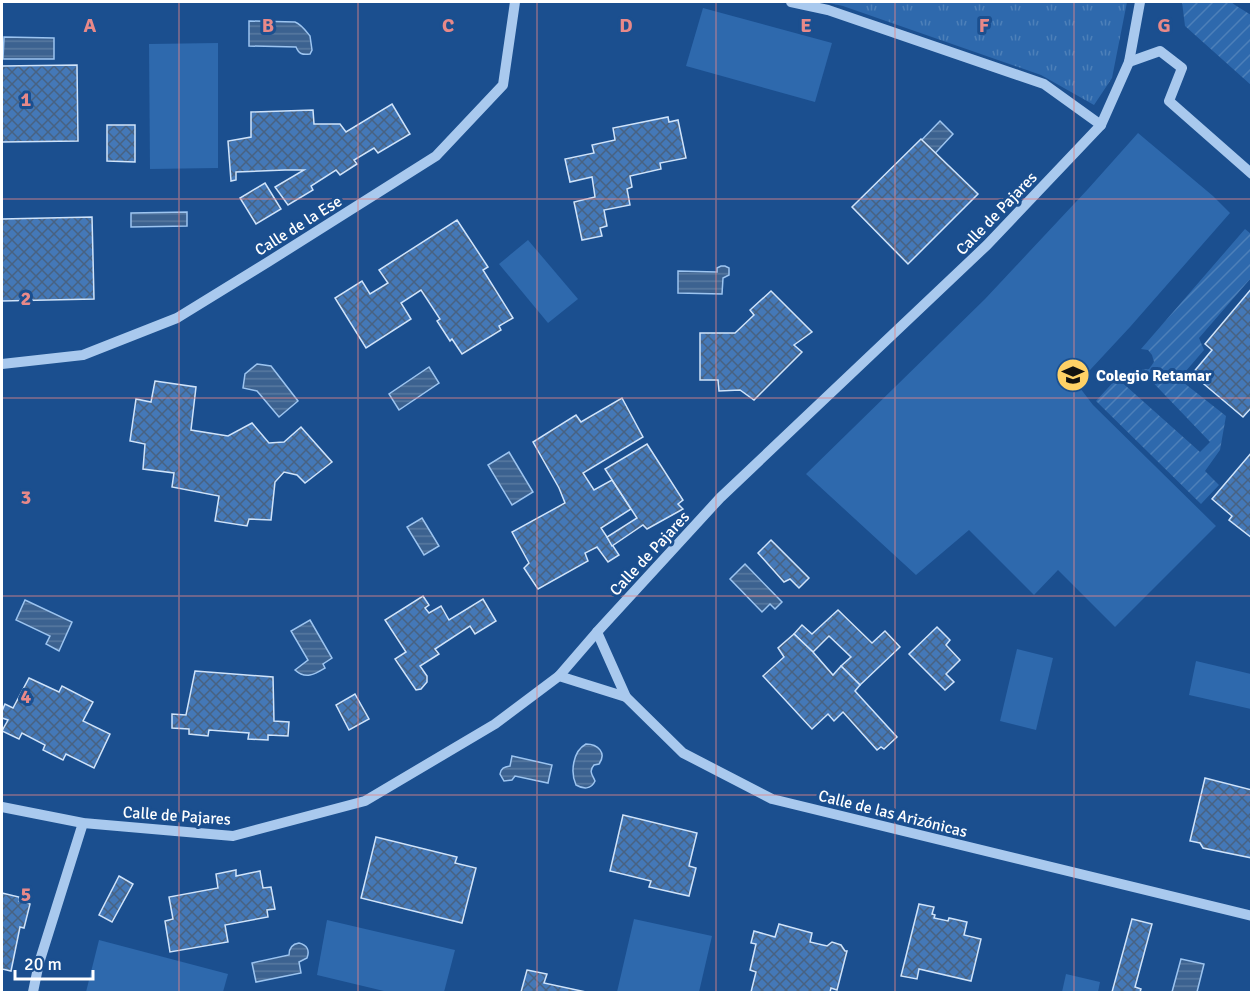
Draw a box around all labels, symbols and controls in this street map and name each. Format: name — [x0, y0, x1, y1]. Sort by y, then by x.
text: A — [84, 13, 97, 38]
text: B — [262, 13, 274, 38]
text: C — [442, 13, 454, 38]
text: D — [619, 13, 633, 38]
text: E — [800, 13, 812, 38]
text: F — [979, 13, 990, 38]
text: G — [1157, 13, 1171, 38]
text: 1 — [21, 87, 32, 112]
street label: Calle de Pajares — [952, 168, 1042, 260]
street label: Calle de la Ese — [251, 191, 346, 260]
text: 2 — [21, 286, 31, 311]
school or university icon: Colegio Retamar — [1055, 357, 1091, 393]
place label: Colegio Retamar — [1096, 366, 1212, 386]
text: 3 — [21, 485, 31, 510]
street label: Calle de Pajares — [605, 507, 694, 600]
text: 4 — [21, 684, 32, 709]
street label: Calle de las Arizónicas — [816, 786, 969, 842]
street label: Calle de Pajares — [122, 802, 232, 830]
text: 5 — [21, 882, 31, 907]
scale bar — [15, 943, 93, 981]
text: 20 m — [24, 953, 62, 975]

